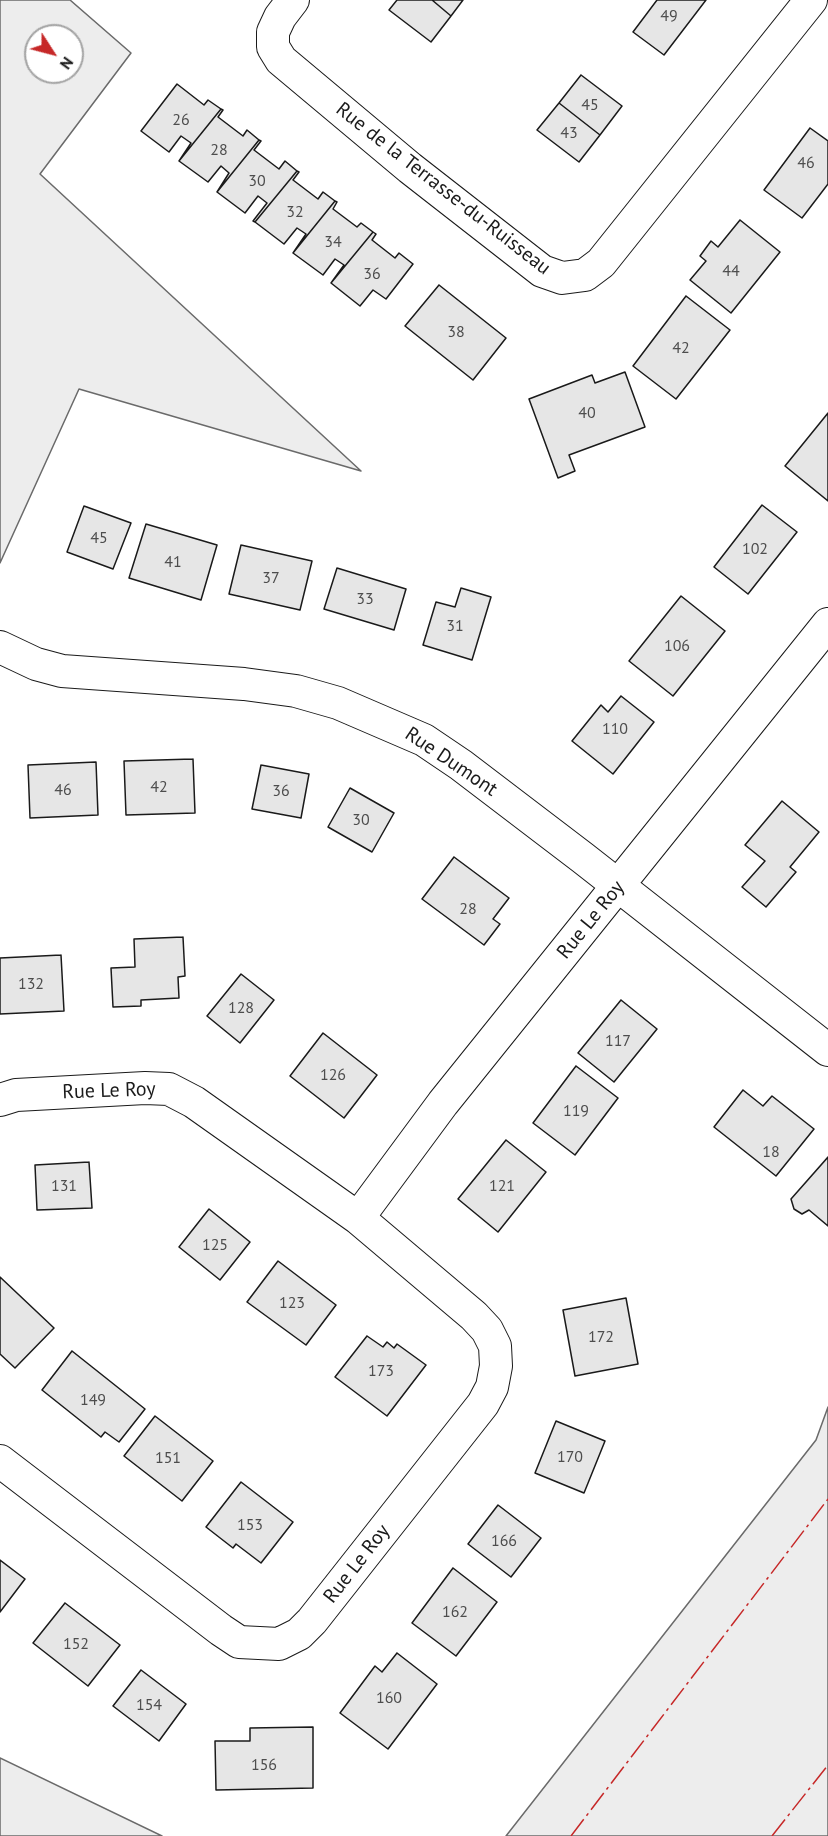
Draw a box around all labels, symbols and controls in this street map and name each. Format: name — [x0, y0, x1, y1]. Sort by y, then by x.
house number: 49 — [660, 6, 678, 26]
north arrow — [24, 24, 84, 84]
text: N — [56, 53, 78, 74]
house number: 45 — [581, 95, 599, 115]
street label: Rue de la Terrasse-du-Ruisseau — [331, 98, 555, 280]
house number: 26 — [172, 110, 190, 130]
house number: 43 — [560, 123, 578, 143]
house number: 28 — [210, 140, 228, 160]
house number: 46 — [797, 153, 815, 173]
house number: 30 — [248, 171, 266, 191]
house number: 32 — [286, 202, 304, 222]
house number: 34 — [324, 232, 342, 252]
house number: 44 — [722, 261, 740, 281]
house number: 36 — [363, 264, 381, 284]
house number: 38 — [447, 322, 465, 342]
house number: 42 — [672, 338, 690, 358]
house number: 40 — [578, 403, 596, 423]
house number: 45 — [90, 528, 108, 548]
house number: 102 — [742, 539, 768, 559]
house number: 41 — [164, 552, 182, 572]
house number: 37 — [262, 568, 280, 588]
house number: 33 — [356, 589, 374, 609]
house number: 31 — [446, 616, 464, 636]
house number: 106 — [664, 636, 690, 656]
house number: 110 — [602, 719, 628, 739]
street label: Rue Dumont — [400, 722, 502, 802]
house number: 42 — [150, 777, 168, 797]
house number: 46 — [54, 780, 72, 800]
house number: 36 — [272, 781, 290, 801]
house number: 30 — [352, 810, 370, 830]
street label: Rue Le Roy — [552, 876, 630, 964]
house number: 28 — [459, 899, 477, 919]
house number: 132 — [18, 974, 44, 994]
house number: 128 — [228, 998, 254, 1018]
house number: 117 — [605, 1031, 631, 1051]
house number: 126 — [320, 1065, 346, 1085]
street label: Rue Le Roy — [62, 1077, 156, 1105]
house number: 119 — [563, 1101, 589, 1121]
house number: 18 — [762, 1142, 780, 1162]
house number: 131 — [51, 1176, 77, 1196]
house number: 121 — [489, 1176, 515, 1196]
house number: 125 — [202, 1235, 228, 1255]
house number: 123 — [279, 1293, 305, 1313]
house number: 172 — [588, 1327, 614, 1347]
house number: 173 — [368, 1361, 394, 1381]
house number: 149 — [80, 1390, 106, 1410]
house number: 170 — [557, 1447, 583, 1467]
house number: 151 — [155, 1448, 181, 1468]
house number: 153 — [237, 1515, 263, 1535]
street label: Rue Le Roy — [319, 1520, 395, 1608]
house number: 166 — [491, 1531, 517, 1551]
house number: 162 — [442, 1602, 468, 1622]
house number: 152 — [63, 1634, 89, 1654]
house number: 160 — [376, 1688, 402, 1708]
house number: 154 — [136, 1695, 162, 1715]
house number: 156 — [251, 1755, 277, 1775]

